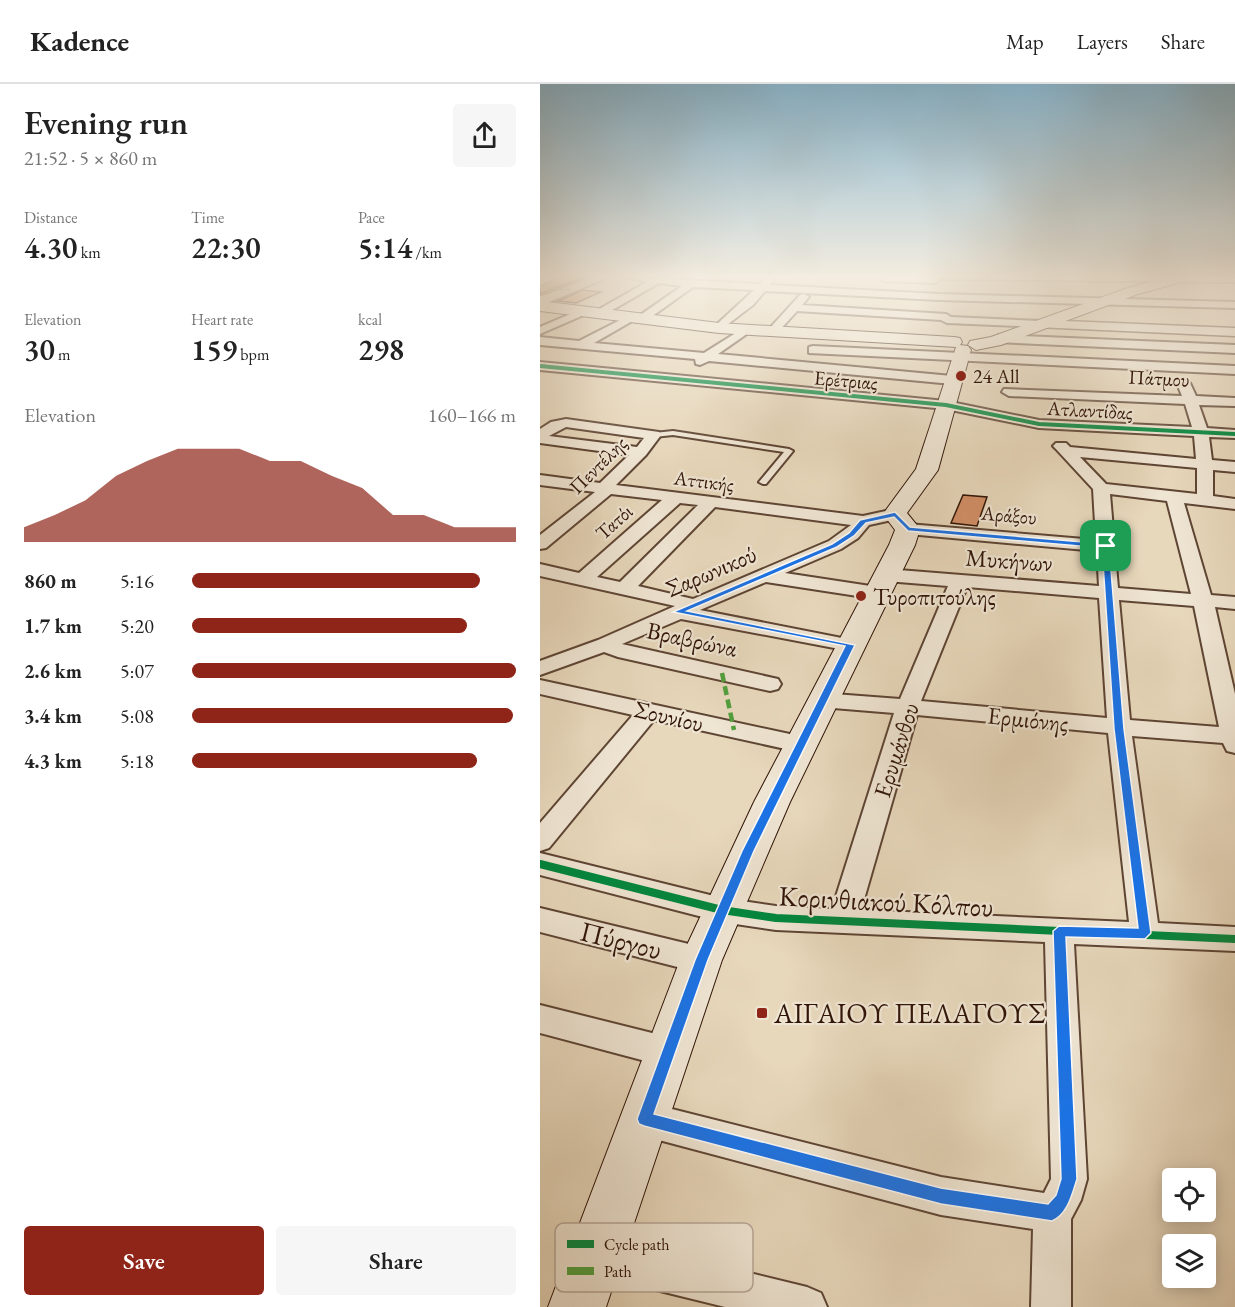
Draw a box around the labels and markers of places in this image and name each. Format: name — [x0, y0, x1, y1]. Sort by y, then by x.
place label: 24 All — [973, 363, 1020, 389]
marker: 24 All — [954, 369, 968, 383]
pin — [1080, 520, 1131, 571]
place label: Τυροπιτούλης — [873, 581, 996, 612]
marker: Τυροπιτούλης — [854, 589, 868, 603]
place label: ΑΙΓΑΙΟΥ ΠΕΛΑΓΟΥΣ — [773, 995, 1045, 1031]
marker: ΑΙΓΑΙΟΥ ΠΕΛΑΓΟΥΣ — [755, 1006, 769, 1020]

